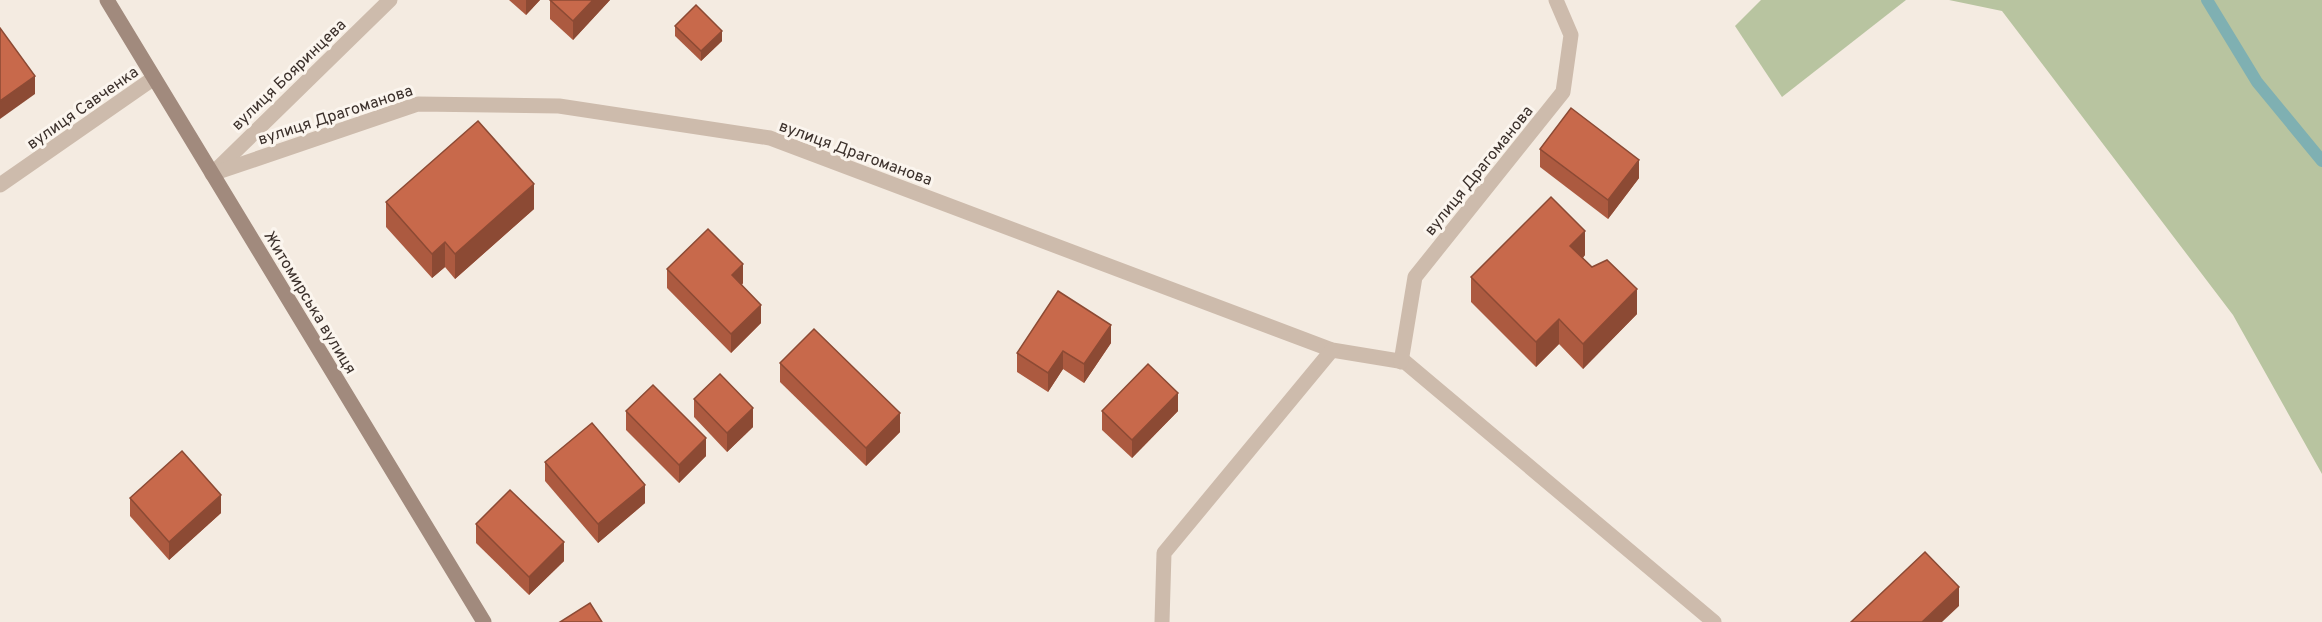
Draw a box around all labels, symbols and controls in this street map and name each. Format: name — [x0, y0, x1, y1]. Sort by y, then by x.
street label: вулиця Бояринцева — [228, 16, 351, 135]
street label: вулиця Савченка — [23, 63, 143, 155]
street label: вулиця Драгоманова — [256, 81, 416, 150]
street label: вулиця Драгоманова — [1421, 102, 1538, 240]
street label: вулиця Драгоманова — [776, 117, 935, 191]
street label: Житомирська вулиця — [259, 228, 360, 378]

